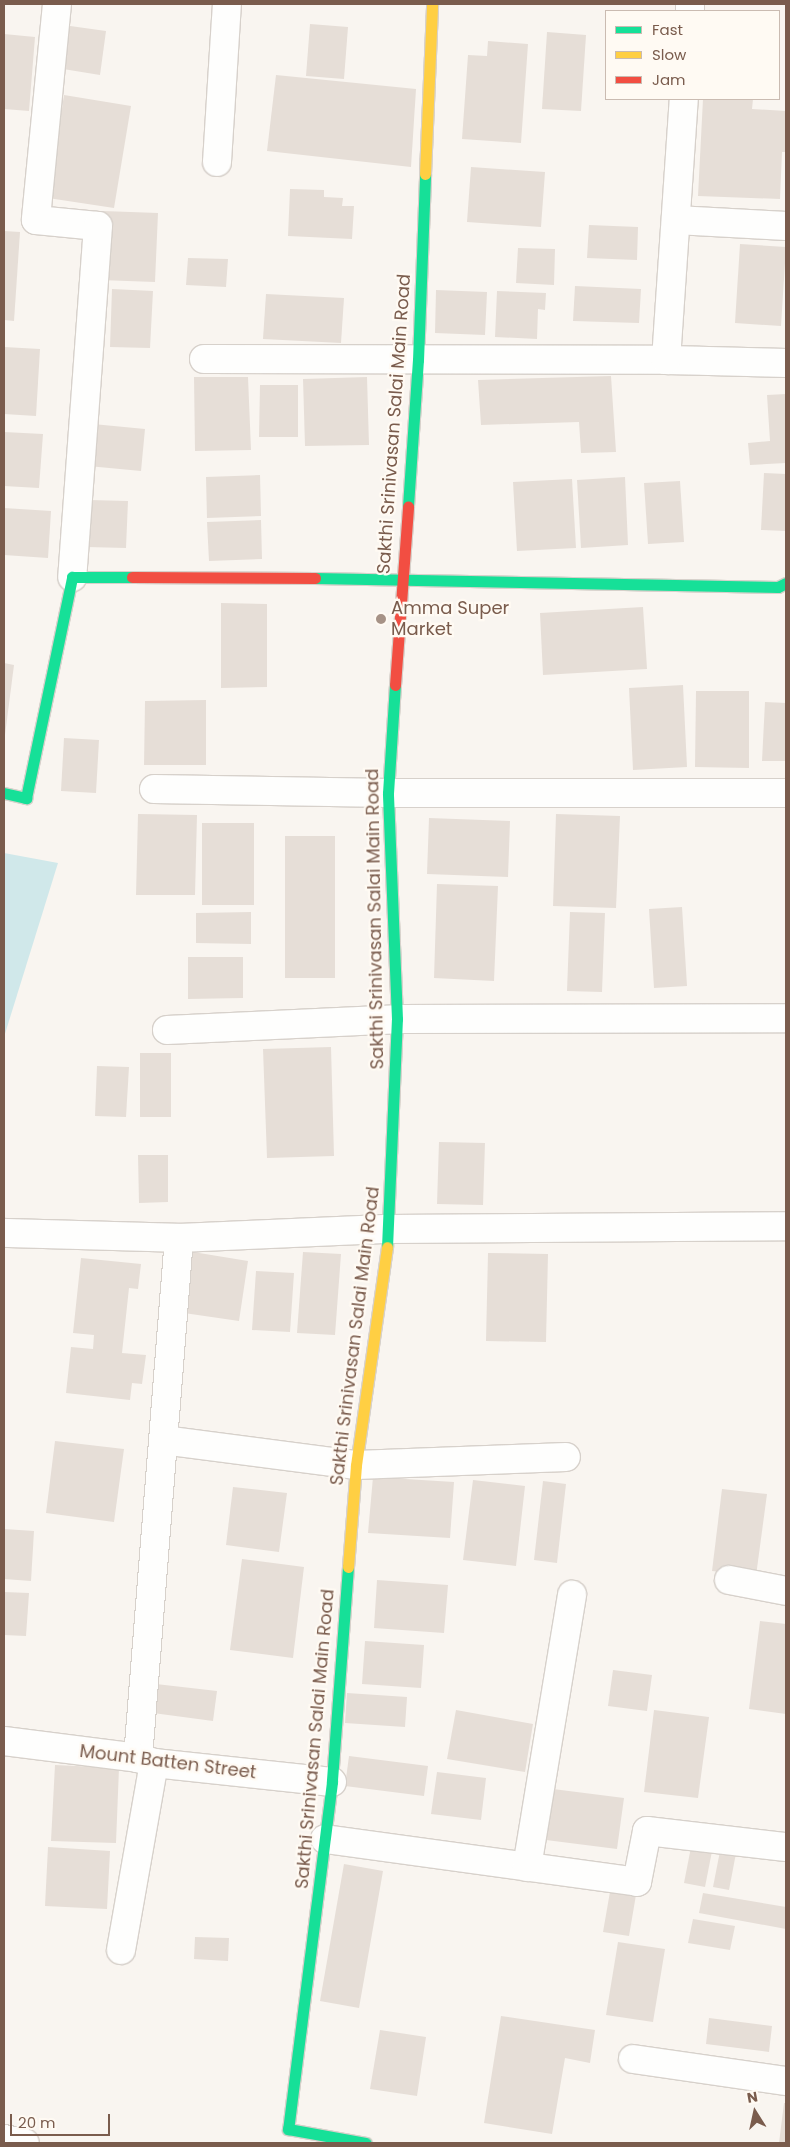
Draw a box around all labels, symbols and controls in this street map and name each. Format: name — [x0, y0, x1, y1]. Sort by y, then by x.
legend — [605, 10, 780, 100]
text: Fast — [652, 19, 683, 40]
text: Slow — [652, 44, 686, 65]
text: Jam — [652, 69, 686, 90]
street label: Sakthi Srinivasan Salai Main Road — [373, 273, 415, 575]
place label: Amma Super Market — [391, 598, 509, 640]
marker: Amma Super Market — [375, 613, 387, 625]
street label: Sakthi Srinivasan Salai Main Road — [362, 768, 388, 1070]
street label: Sakthi Srinivasan Salai Main Road — [326, 1185, 384, 1487]
street label: Sakthi Srinivasan Salai Main Road — [291, 1588, 339, 1890]
street label: Mount Batten Street — [78, 1740, 258, 1784]
text: N — [745, 2086, 759, 2108]
north arrow — [730, 2087, 780, 2137]
scale bar — [12, 2104, 112, 2136]
text: 20 m — [18, 2112, 56, 2133]

